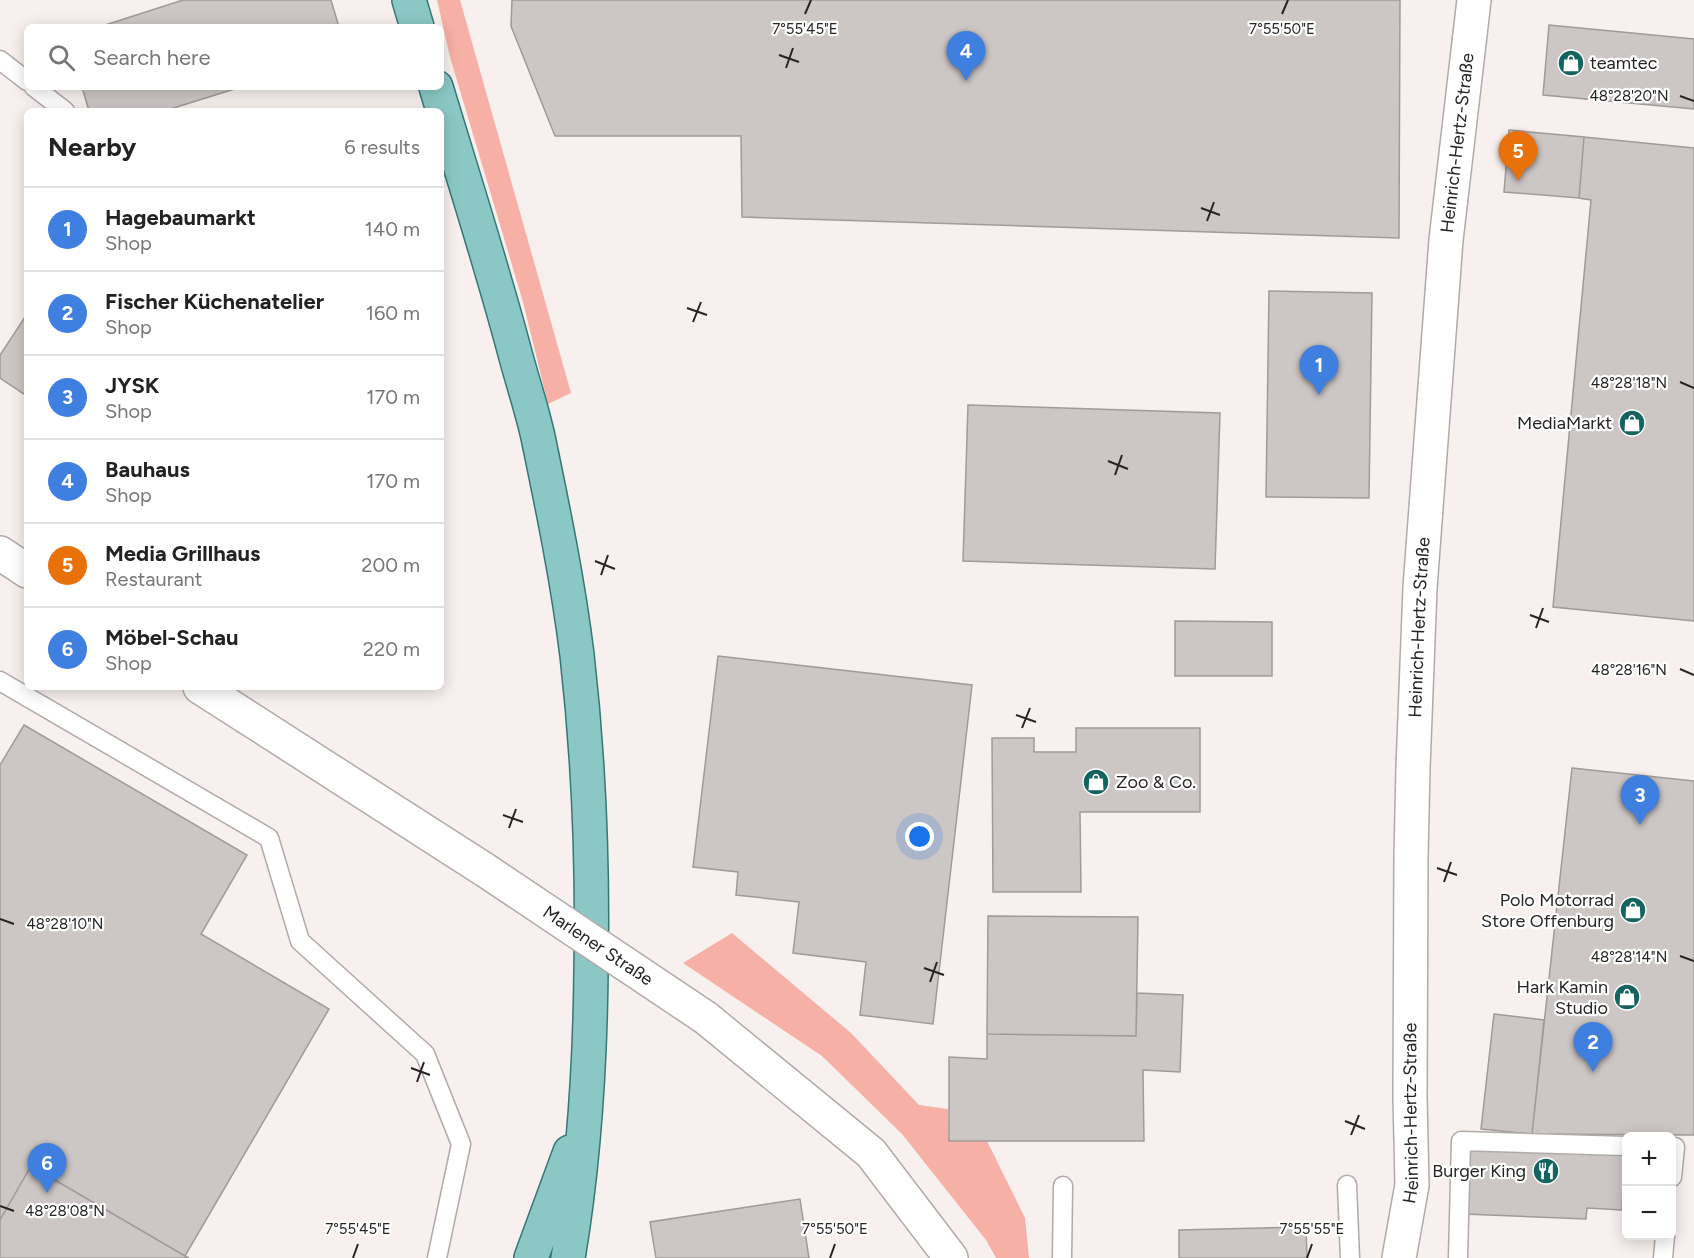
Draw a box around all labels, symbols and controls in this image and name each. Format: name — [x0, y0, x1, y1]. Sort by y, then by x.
text: 7°55'45"E — [772, 20, 838, 38]
text: 7°55'50"E — [1249, 20, 1315, 38]
search box — [24, 24, 444, 90]
pin: 4 — [946, 32, 986, 81]
icon: search — [45, 41, 78, 74]
text: Search here — [93, 44, 211, 71]
shop icon: teamtec — [1556, 48, 1586, 78]
street label: Heinrich-Hertz-Straße — [1436, 52, 1479, 234]
place label: teamtec — [1590, 52, 1658, 74]
text: 48°28'20"N — [1589, 87, 1669, 105]
text: Nearby — [48, 131, 136, 163]
pin: 5 — [1498, 132, 1538, 181]
text: 6 results — [344, 135, 420, 159]
text: Hagebaumarkt — [105, 204, 256, 231]
text: 1 — [63, 217, 72, 241]
text: 140 m — [365, 217, 420, 241]
text: Shop — [105, 231, 152, 255]
text: Fischer Küchenatelier — [105, 288, 324, 315]
text: 2 — [62, 301, 73, 325]
text: 160 m — [366, 301, 420, 325]
text: Shop — [105, 315, 152, 339]
pin: 1 — [1300, 346, 1338, 395]
text: JYSK — [105, 372, 159, 399]
text: 48°28'18"N — [1591, 374, 1667, 392]
text: 3 — [62, 385, 73, 409]
text: 170 m — [366, 385, 420, 409]
text: Shop — [105, 399, 152, 423]
shop icon: MediaMarkt — [1617, 408, 1647, 438]
place label: MediaMarkt — [1517, 412, 1612, 434]
text: Bauhaus — [105, 456, 190, 483]
text: 4 — [61, 469, 74, 493]
text: 170 m — [366, 469, 420, 493]
text: Shop — [105, 483, 152, 507]
street label: Heinrich-Hertz-Straße — [1404, 536, 1435, 718]
text: Media Grillhaus — [105, 540, 260, 567]
text: 5 — [62, 553, 73, 577]
text: 200 m — [361, 553, 420, 577]
text: Restaurant — [105, 567, 202, 591]
text: Möbel-Schau — [105, 624, 238, 651]
text: 6 — [62, 637, 73, 661]
text: 220 m — [363, 637, 420, 661]
text: Shop — [105, 651, 152, 675]
text: 48°28'16"N — [1591, 661, 1667, 679]
shop icon: Zoo & Co. — [1081, 767, 1111, 797]
place label: Zoo & Co. — [1116, 771, 1196, 793]
pin: 3 — [1620, 776, 1660, 825]
your location — [905, 822, 934, 851]
place label: Polo Motorrad Store Offenburg — [1481, 889, 1614, 932]
shop icon: Polo Motorrad Store Offenburg — [1618, 895, 1648, 925]
street label: Marlener Straße — [539, 901, 657, 990]
text: 48°28'10"N — [27, 915, 103, 933]
text: 48°28'14"N — [1591, 948, 1667, 966]
place label: Hark Kamin Studio — [1516, 976, 1608, 1019]
shop icon: Hark Kamin Studio — [1612, 982, 1642, 1012]
street label: Heinrich-Hertz-Straße — [1398, 1022, 1424, 1205]
pin: 2 — [1574, 1022, 1612, 1072]
map controls — [1622, 1132, 1676, 1240]
button: + — [1622, 1132, 1676, 1186]
pin: 6 — [28, 1144, 66, 1193]
restaurant icon: Burger King — [1531, 1156, 1561, 1186]
place label: Burger King — [1432, 1160, 1526, 1182]
button: − — [1622, 1186, 1676, 1240]
text: 48°28'08"N — [25, 1202, 105, 1220]
text: 7°55'45"E — [325, 1220, 391, 1238]
text: 7°55'50"E — [802, 1220, 868, 1238]
text: 7°55'55"E — [1280, 1220, 1344, 1238]

